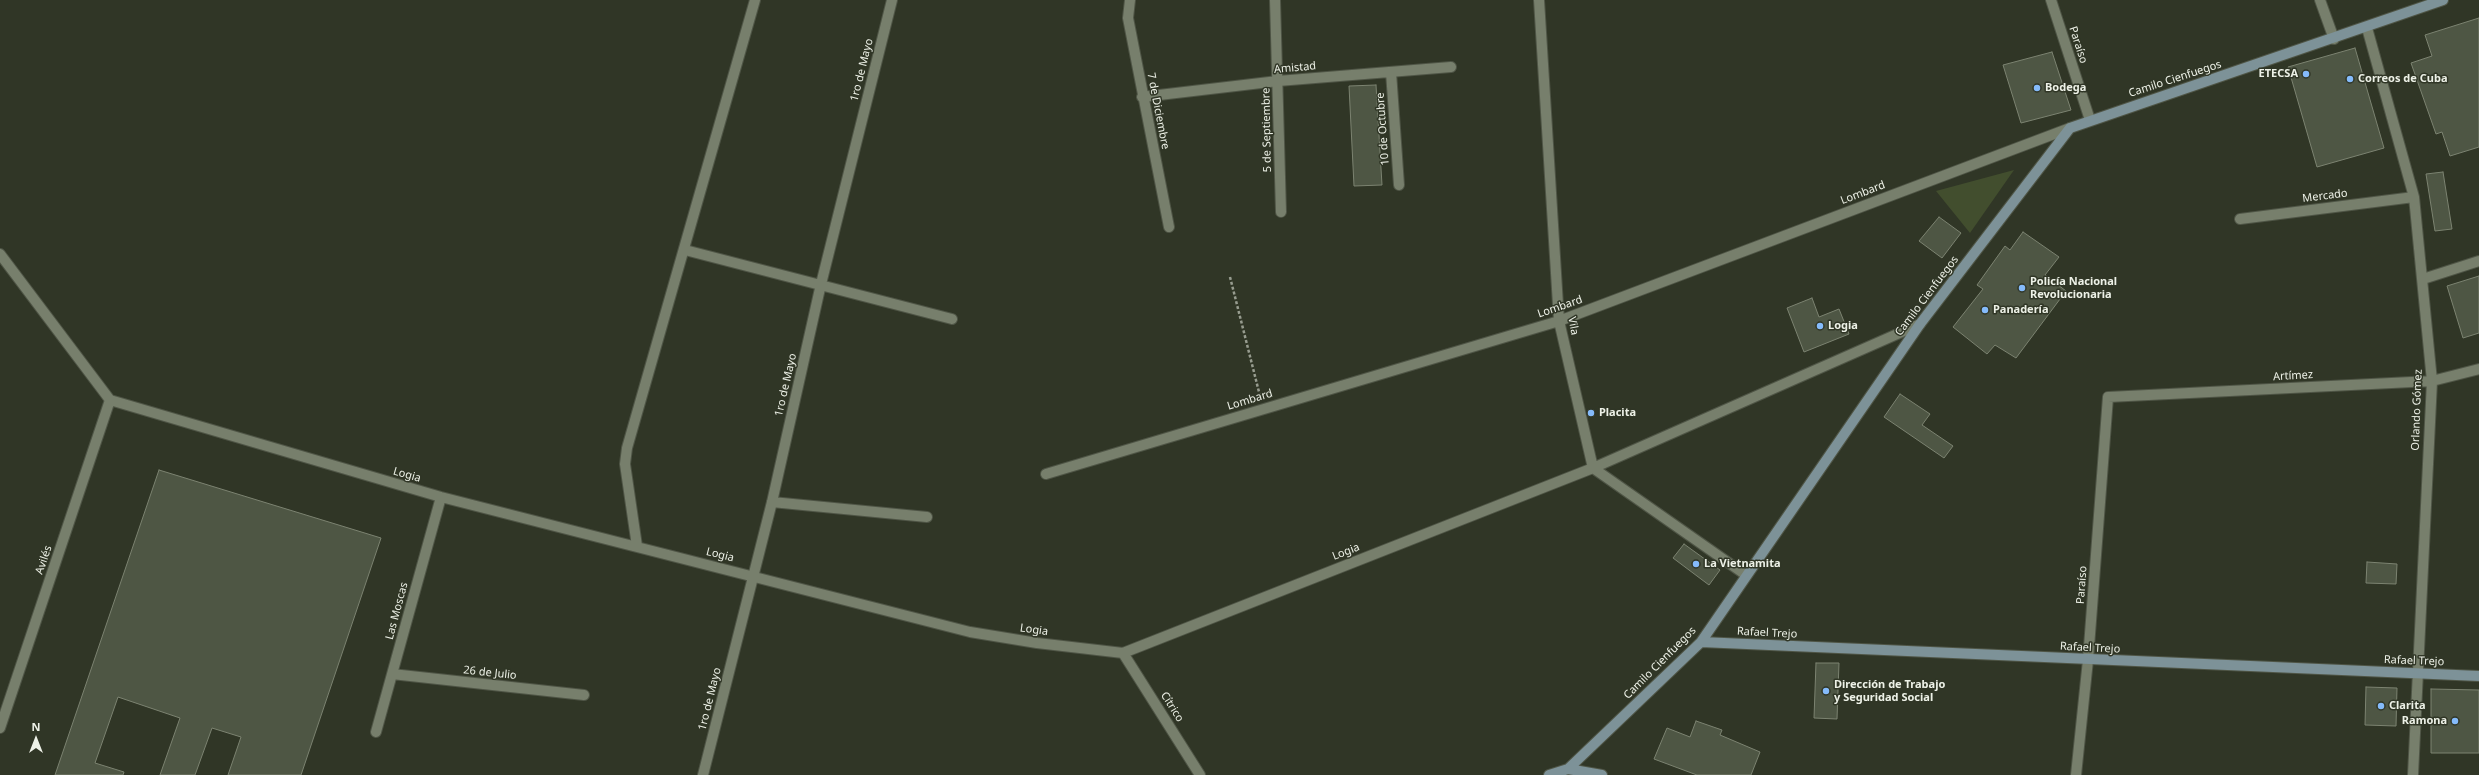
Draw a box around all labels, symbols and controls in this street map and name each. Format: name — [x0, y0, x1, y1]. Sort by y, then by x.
street label: Paraíso — [2066, 25, 2090, 65]
street label: 1ro de Mayo — [848, 37, 876, 103]
street label: Camilo Cienfuegos — [2127, 58, 2223, 100]
street label: Amistad — [1273, 60, 1317, 76]
place label: ETECSA — [2259, 67, 2298, 81]
marker: ETECSA — [2301, 69, 2311, 79]
street label: 7 de Diciembre — [1144, 72, 1172, 150]
place label: Correos de Cuba — [2358, 72, 2448, 86]
marker: Correos de Cuba — [2345, 74, 2355, 84]
place label: Bodega — [2045, 81, 2086, 95]
marker: Bodega — [2032, 83, 2042, 93]
street label: 5 de Septiembre — [1260, 88, 1274, 172]
street label: 10 de Octubre — [1374, 92, 1392, 166]
street label: Lombard — [1839, 178, 1887, 208]
street label: Mercado — [2302, 187, 2348, 205]
street label: Camilo Cienfuegos — [1893, 253, 1961, 339]
place label: Policía Nacional Revolucionaria — [2030, 275, 2117, 301]
marker: Policía Nacional Revolucionaria — [2017, 283, 2027, 293]
street label: Lombard — [1536, 293, 1584, 321]
place label: Panadería — [1993, 303, 2048, 317]
marker: Panadería — [1980, 305, 1990, 315]
street label: Vila — [1565, 316, 1581, 336]
place label: Logia — [1828, 319, 1858, 333]
marker: Logia — [1815, 321, 1825, 331]
street label: 1ro de Mayo — [772, 352, 800, 418]
street label: Artímez — [2273, 368, 2313, 384]
street label: Orlando Gómez — [2409, 369, 2425, 451]
street label: Lombard — [1226, 387, 1274, 413]
place label: Placita — [1599, 406, 1636, 420]
marker: Placita — [1586, 408, 1596, 418]
street label: Logia — [392, 465, 422, 485]
street label: Logia — [1330, 541, 1362, 563]
street label: Avilés — [33, 544, 55, 576]
street label: Logia — [705, 545, 735, 565]
place label: La Vietnamita — [1704, 557, 1780, 571]
marker: La Vietnamita — [1691, 559, 1701, 569]
street label: Paraíso — [2074, 566, 2090, 604]
street label: Las Moscas — [383, 581, 411, 641]
street label: Logia — [1019, 622, 1049, 638]
street label: Camilo Cienfuegos — [1621, 624, 1699, 702]
street label: Rafael Trejo — [1736, 625, 1798, 641]
street label: Rafael Trejo — [2059, 640, 2121, 656]
street label: Rafael Trejo — [2384, 653, 2444, 669]
street label: 26 de Julio — [463, 664, 517, 682]
street label: 1ro de Mayo — [696, 666, 724, 732]
place label: Dirección de Trabajo y Seguridad Social — [1834, 678, 1945, 704]
marker: Dirección de Trabajo y Seguridad Social — [1821, 686, 1831, 696]
street label: Cítrico — [1158, 689, 1186, 725]
place label: Clarita — [2389, 699, 2425, 713]
marker: Clarita — [2376, 701, 2386, 711]
place label: Ramona — [2402, 714, 2447, 728]
marker: Ramona — [2450, 716, 2460, 726]
north arrow — [16, 719, 56, 759]
text: N — [32, 719, 40, 734]

